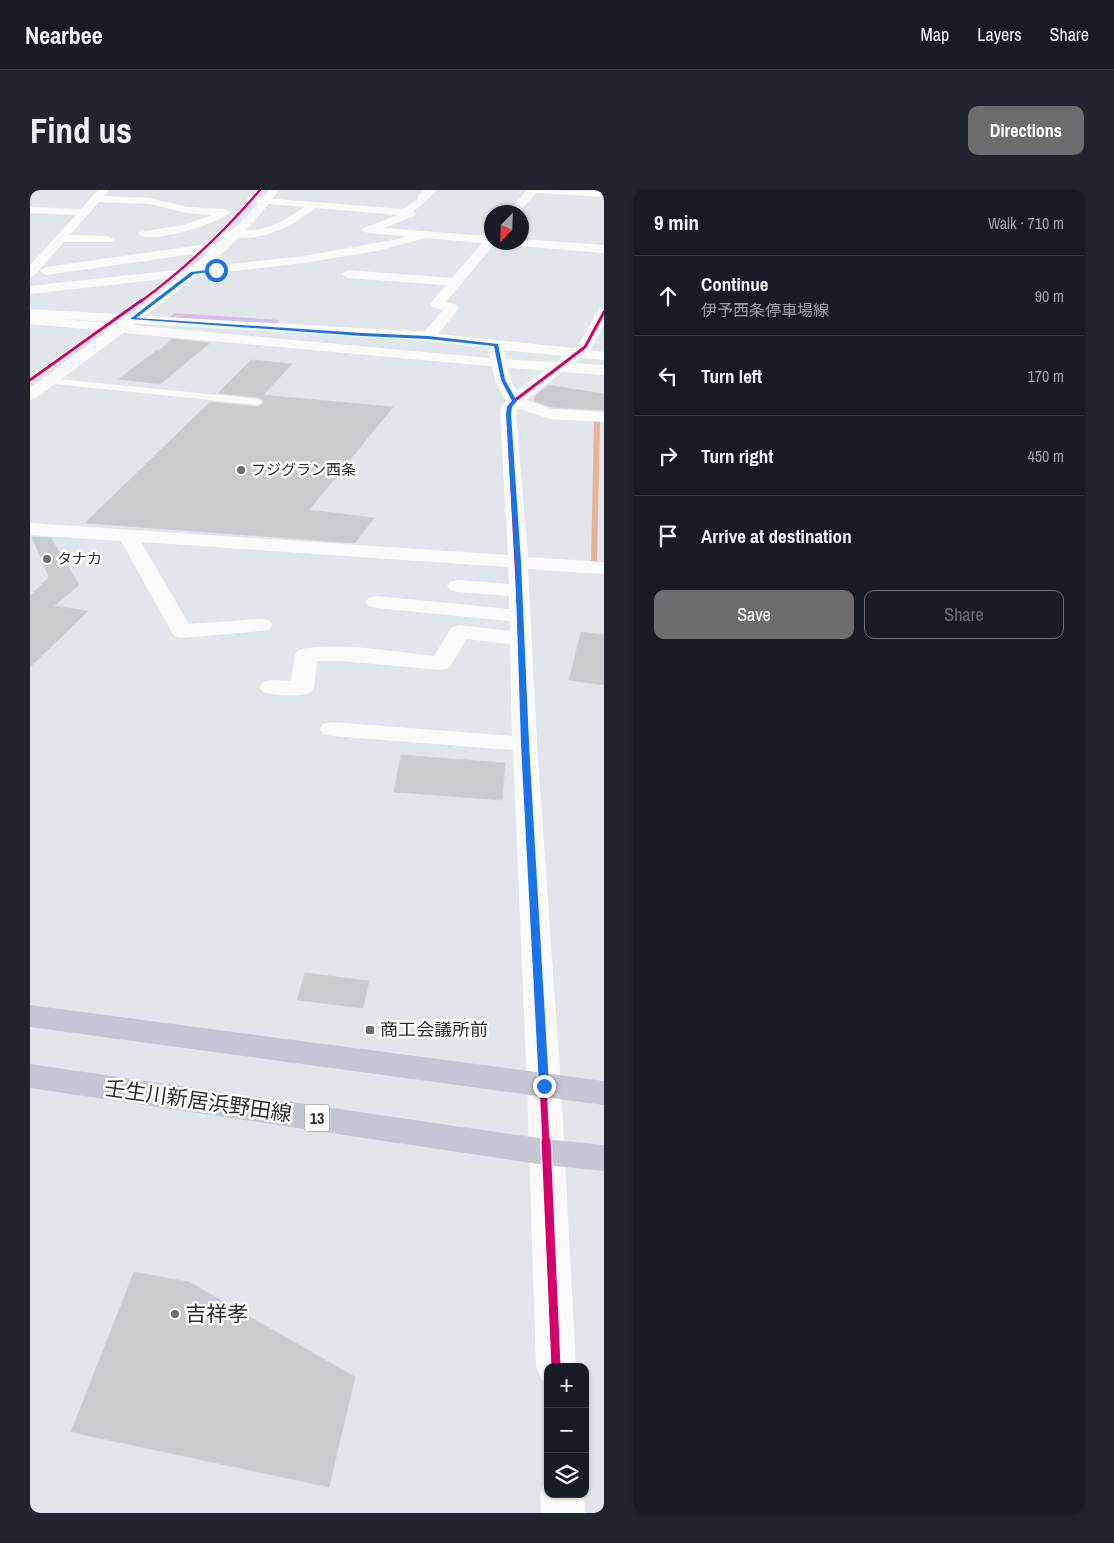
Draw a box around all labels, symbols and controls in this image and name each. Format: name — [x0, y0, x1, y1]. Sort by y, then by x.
text: Nearbee — [25, 19, 103, 51]
text: Map — [921, 22, 949, 47]
text: Layers — [977, 22, 1022, 47]
text: Share — [1050, 22, 1089, 47]
button: Directions — [968, 106, 1084, 155]
text: Find us — [30, 107, 132, 154]
north arrow — [484, 205, 529, 250]
text: 9 min — [654, 208, 699, 237]
text: Walk · 710 m — [988, 212, 1064, 234]
route start — [205, 259, 228, 282]
text: Continue — [701, 271, 769, 297]
icon: ahead — [654, 282, 682, 310]
text: 90 m — [1035, 285, 1064, 307]
text: 伊予西条停車場線 — [701, 299, 829, 321]
icon: left — [654, 362, 682, 390]
text: Turn left — [701, 363, 762, 389]
text: 170 m — [1028, 365, 1064, 387]
icon: right — [654, 442, 682, 470]
text: Turn right — [701, 443, 773, 469]
text: 450 m — [1028, 445, 1064, 467]
place label: フジグラン西条 — [251, 459, 356, 480]
marker: フジグラン西条 — [235, 464, 247, 476]
icon: arrive — [654, 522, 682, 550]
text: Arrive at destination — [701, 523, 852, 549]
place label: タナカ — [57, 548, 102, 569]
marker: タナカ — [41, 553, 53, 565]
button: Save — [654, 590, 854, 639]
button: Share — [864, 590, 1064, 639]
place label: 商工会議所前 — [380, 1017, 488, 1042]
marker: 商工会議所前 — [364, 1024, 376, 1036]
street label: 壬生川新居浜野田線 — [102, 1073, 294, 1128]
route end — [533, 1075, 556, 1098]
road number: 13 — [304, 1104, 330, 1131]
place label: 吉祥孝 — [185, 1299, 248, 1328]
marker: 吉祥孝 — [169, 1308, 181, 1320]
map controls — [544, 1363, 589, 1498]
button: + — [544, 1363, 589, 1408]
button: − — [544, 1408, 589, 1453]
button: layers — [544, 1453, 589, 1498]

